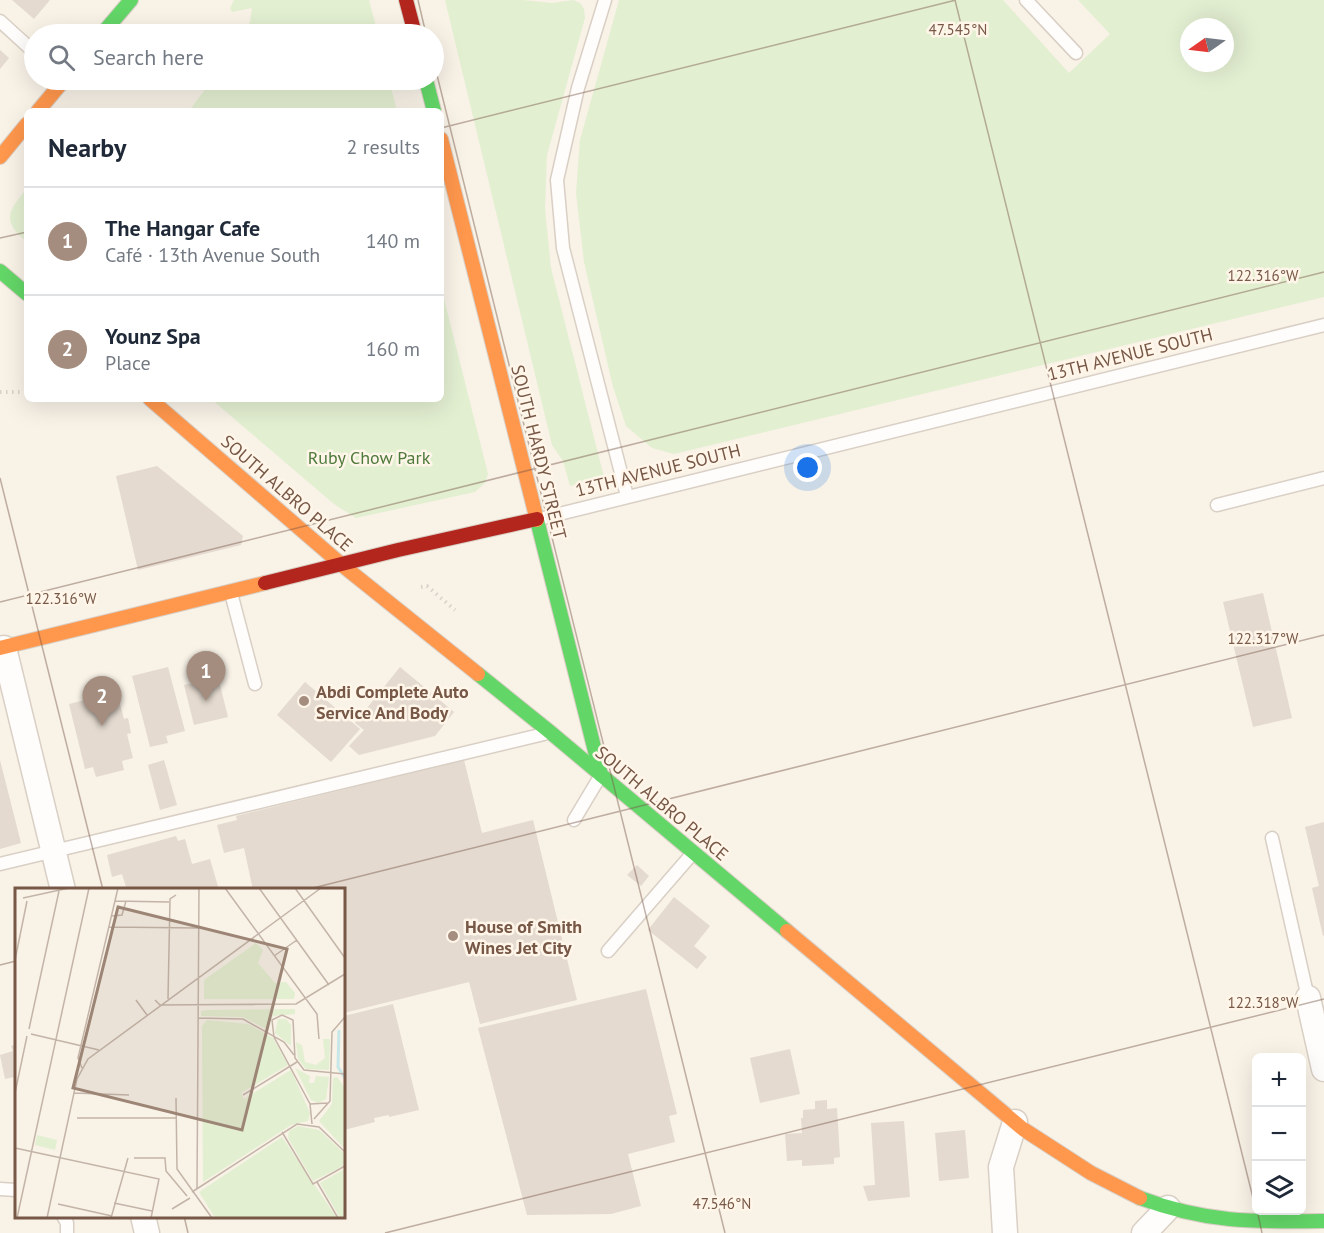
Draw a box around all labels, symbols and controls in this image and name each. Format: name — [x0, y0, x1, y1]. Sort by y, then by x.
north arrow — [1180, 18, 1234, 72]
text: 47.545°N — [929, 20, 987, 39]
search box — [24, 24, 444, 90]
icon: search — [45, 41, 78, 74]
text: Search here — [93, 43, 204, 71]
text: Nearby — [48, 131, 126, 164]
text: 2 results — [347, 134, 420, 160]
text: The Hangar Cafe — [105, 214, 260, 242]
text: 1 — [62, 228, 73, 254]
text: 140 m — [366, 228, 420, 254]
text: Café · 13th Avenue South — [105, 242, 320, 268]
text: 122.316°W — [1227, 266, 1299, 285]
text: Younz Spa — [105, 322, 201, 350]
street label: 13TH AVENUE SOUTH — [1045, 322, 1215, 386]
text: 2 — [62, 336, 73, 362]
text: 160 m — [366, 336, 420, 362]
text: Place — [105, 350, 151, 376]
street label: SOUTH HARDY STREET — [506, 362, 572, 542]
street label: SOUTH ALBRO PLACE — [217, 430, 357, 556]
street label: 13TH AVENUE SOUTH — [573, 438, 743, 502]
park label: Ruby Chow Park — [308, 446, 431, 469]
your location — [793, 453, 822, 482]
text: 122.316°W — [25, 589, 97, 608]
text: 122.317°W — [1227, 629, 1299, 648]
pin: 1 — [186, 652, 226, 701]
pin: 2 — [82, 676, 122, 726]
place label: Abdi Complete Auto Service And Body — [316, 680, 469, 724]
marker: Abdi Complete Auto Service And Body — [297, 694, 311, 708]
street label: SOUTH ALBRO PLACE — [591, 741, 733, 865]
inset map — [15, 888, 345, 1218]
place label: House of Smith Wines Jet City — [465, 915, 582, 959]
marker: House of Smith Wines Jet City — [446, 929, 460, 943]
text: 122.318°W — [1227, 993, 1299, 1012]
map controls — [1252, 1053, 1306, 1215]
button: + — [1252, 1053, 1306, 1107]
button: − — [1252, 1107, 1306, 1161]
button: layers — [1252, 1161, 1306, 1215]
text: 47.546°N — [693, 1194, 751, 1213]

